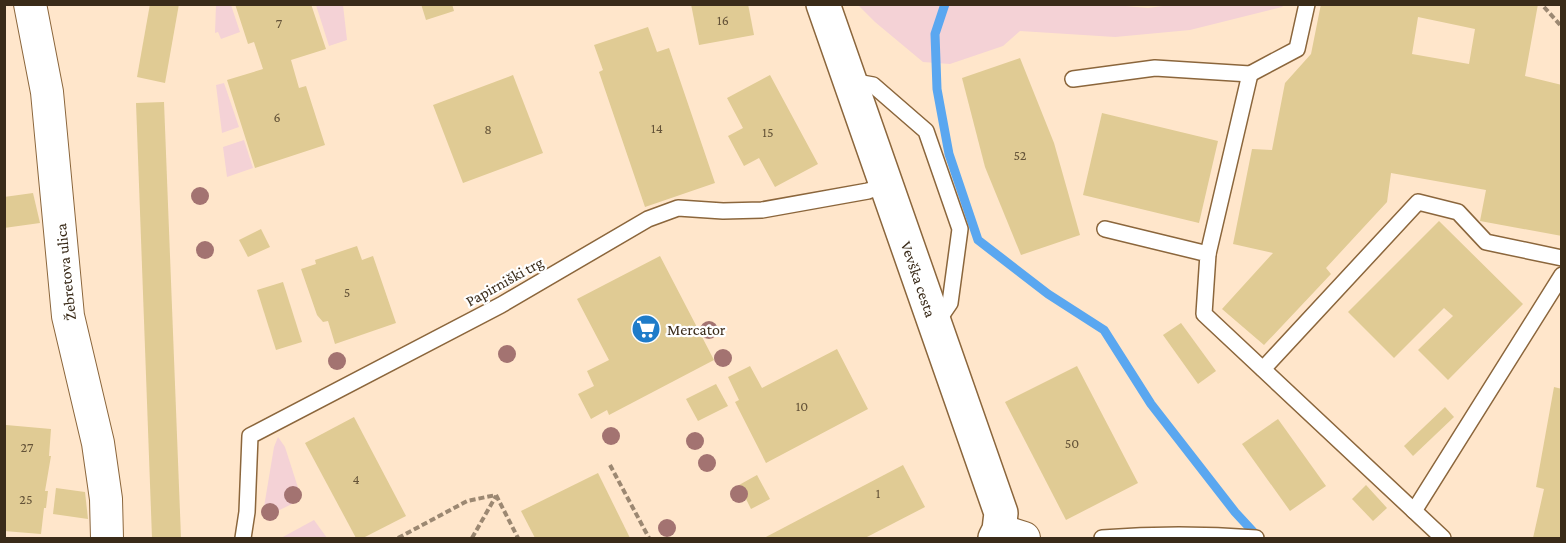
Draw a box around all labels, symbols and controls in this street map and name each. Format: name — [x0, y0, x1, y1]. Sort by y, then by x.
house number: 16 — [717, 12, 729, 28]
house number: 7 — [276, 15, 283, 31]
house number: 6 — [273, 109, 281, 125]
house number: 14 — [651, 120, 663, 136]
house number: 8 — [484, 121, 492, 137]
house number: 15 — [762, 124, 774, 140]
house number: 52 — [1014, 147, 1027, 163]
street label: Žebretova ulica — [52, 222, 79, 321]
street label: Vevška cesta — [898, 239, 940, 320]
street label: Papirniški trg — [463, 253, 547, 311]
house number: 5 — [344, 284, 350, 300]
supermarket icon: Mercator — [630, 313, 662, 345]
place label: Mercator — [667, 321, 726, 338]
house number: 10 — [796, 398, 808, 414]
house number: 50 — [1065, 435, 1079, 451]
house number: 27 — [21, 439, 34, 455]
house number: 4 — [352, 471, 360, 487]
house number: 1 — [876, 485, 881, 501]
house number: 25 — [19, 491, 33, 507]

